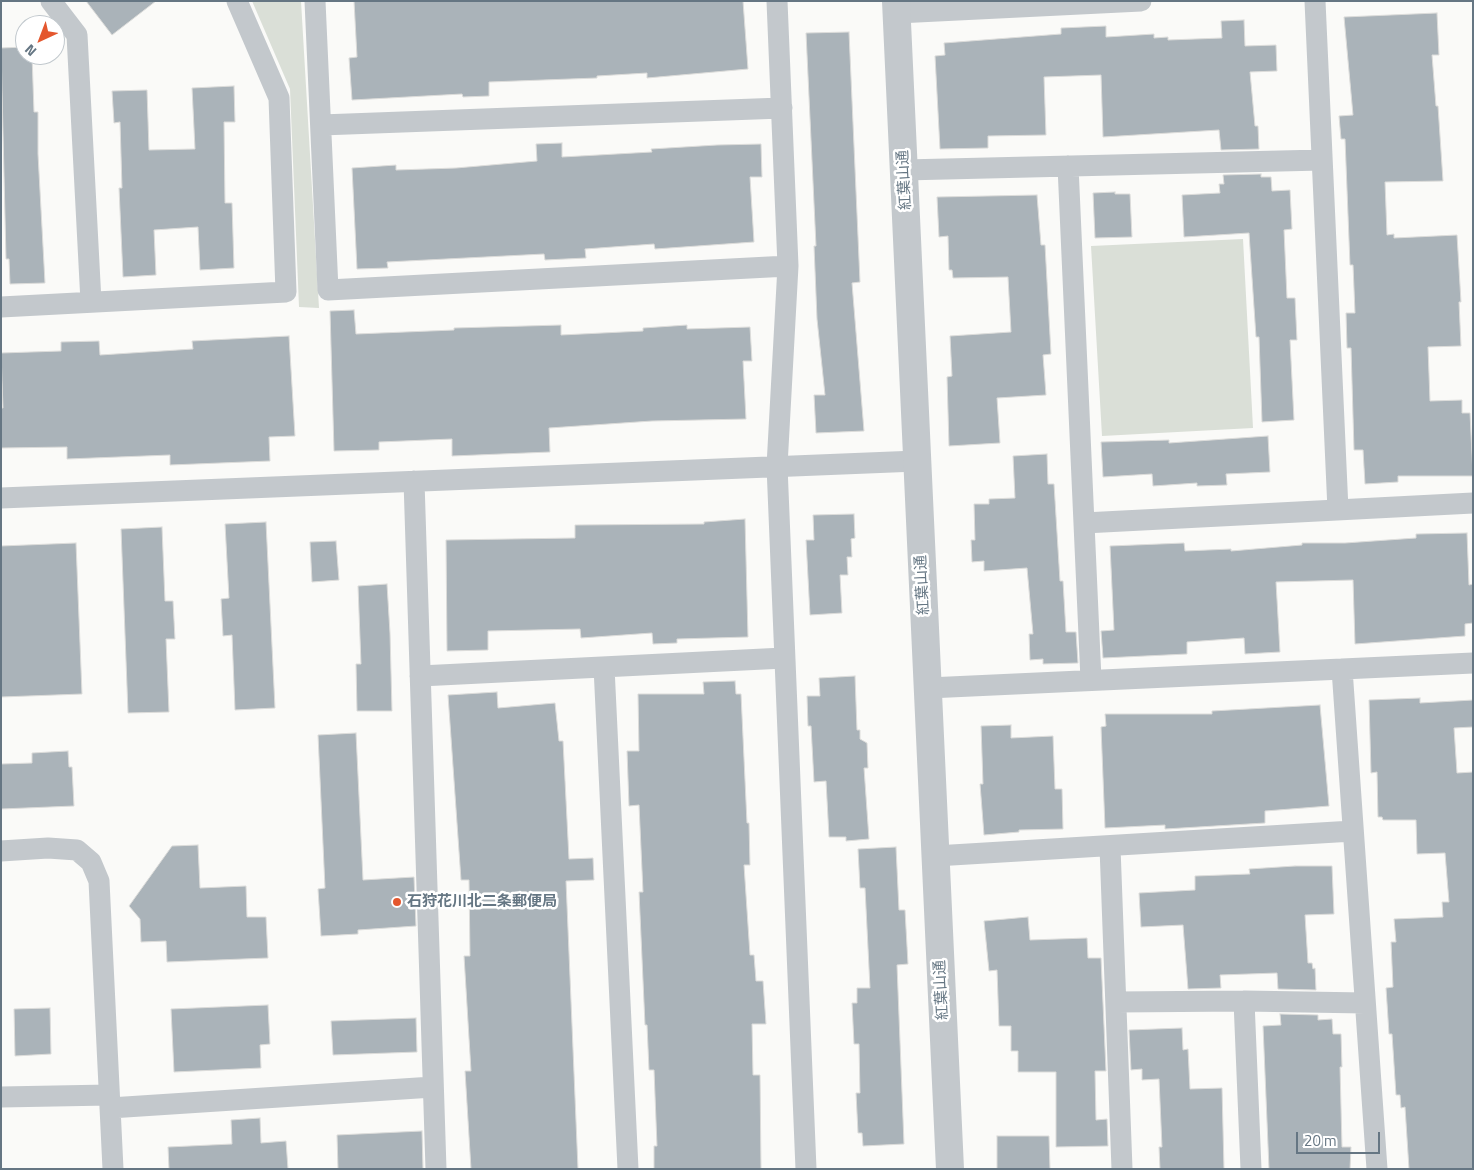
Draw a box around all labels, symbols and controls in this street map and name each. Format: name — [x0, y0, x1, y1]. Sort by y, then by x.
north arrow — [15, 15, 65, 65]
text: N — [19, 40, 41, 62]
street label: 紅葉山通 — [894, 150, 916, 210]
street label: 紅葉山通 — [912, 555, 934, 615]
place label: 石狩花川北二条郵便局 — [407, 893, 557, 911]
marker: 石狩花川北二条郵便局 — [391, 896, 403, 908]
street label: 紅葉山通 — [931, 960, 953, 1020]
scale bar — [1299, 1122, 1383, 1154]
text: 20 m — [1304, 1129, 1337, 1152]

